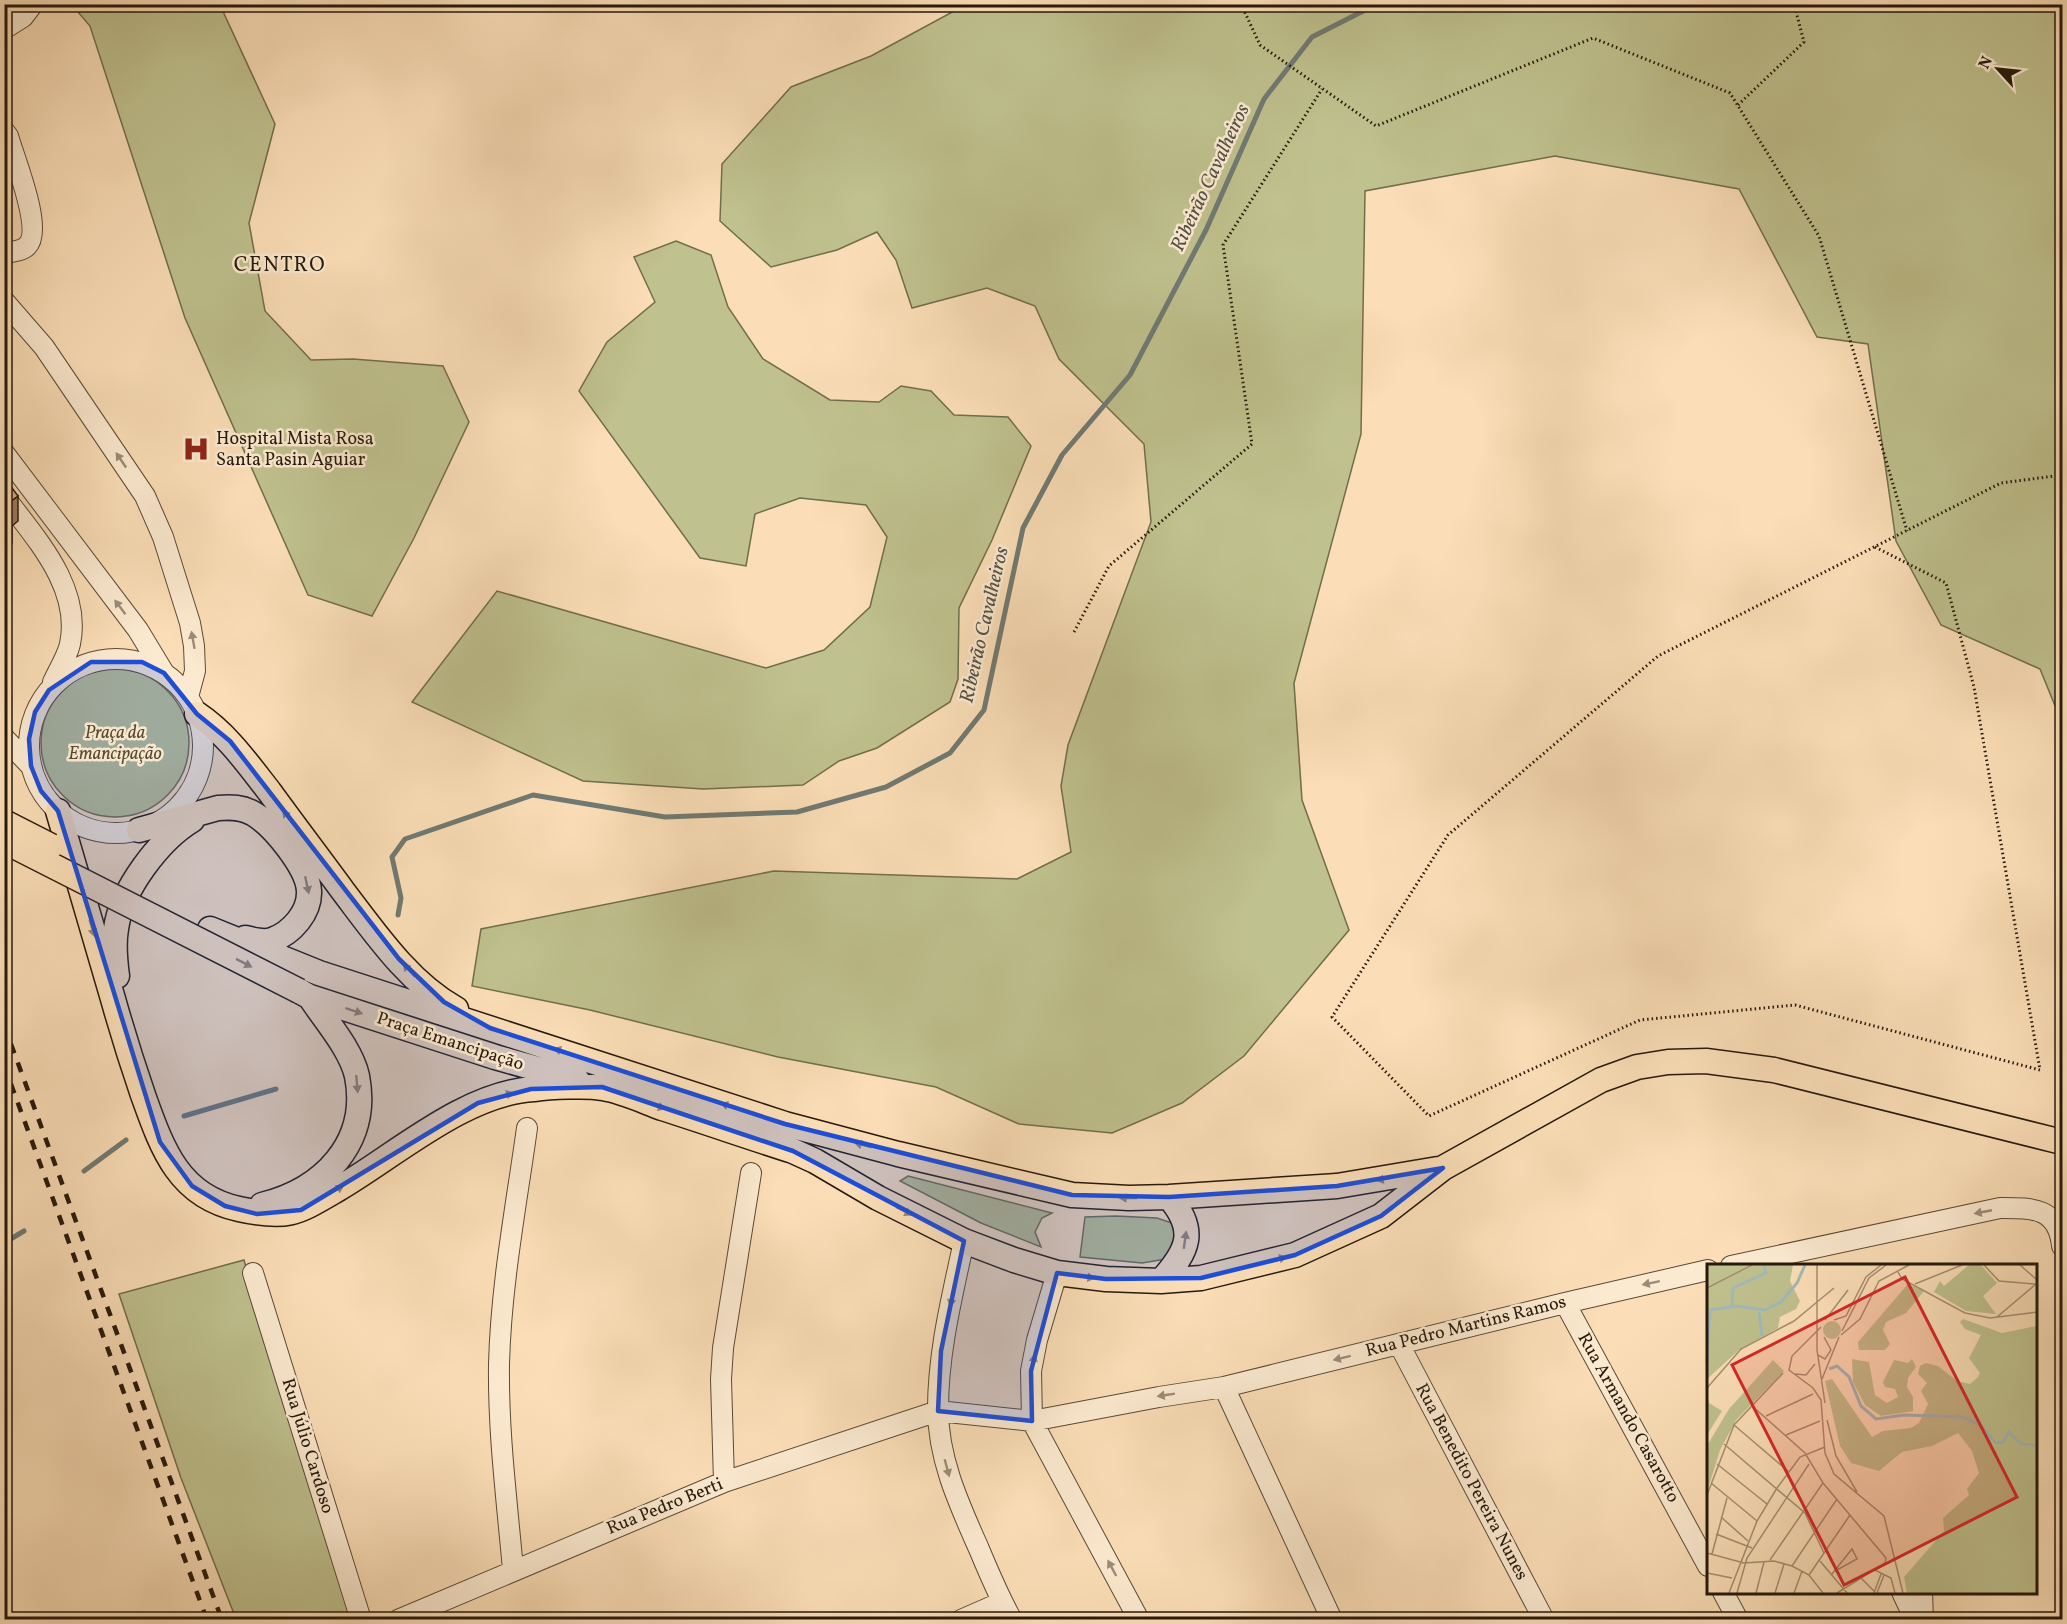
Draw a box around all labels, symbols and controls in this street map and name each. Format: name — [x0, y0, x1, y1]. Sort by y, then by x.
north arrow — [1968, 39, 2028, 99]
text: N — [1974, 53, 1999, 73]
water label: Ribeirão Cavalheiros — [1165, 99, 1258, 256]
district label: CENTRO — [234, 251, 326, 280]
place label: Hospital Mista Rosa Santa Pasin Aguiar — [216, 427, 374, 473]
hospital icon: Hospital Mista Rosa Santa Pasin Aguiar — [181, 434, 211, 464]
one-way arrow — [115, 452, 127, 468]
water label: Ribeirão Cavalheiros — [953, 543, 1017, 706]
one-way arrow — [114, 599, 126, 614]
one-way arrow — [188, 630, 197, 649]
park label: Praça da Emancipação — [68, 721, 162, 767]
one-way arrow — [282, 810, 294, 826]
one-way arrow — [303, 876, 312, 895]
one-way arrow — [88, 919, 97, 937]
one-way arrow — [235, 958, 252, 968]
one-way arrow — [402, 963, 416, 978]
street label: Praça Emancipação — [373, 1006, 527, 1078]
one-way arrow — [345, 1007, 363, 1016]
one-way arrow — [553, 1046, 571, 1055]
one-way arrow — [352, 1075, 362, 1094]
one-way arrow — [496, 1089, 514, 1099]
one-way arrow — [720, 1100, 738, 1110]
one-way arrow — [648, 1102, 666, 1111]
one-way arrow — [854, 1140, 872, 1149]
one-way arrow — [1376, 1175, 1395, 1184]
one-way arrow — [328, 1185, 344, 1196]
one-way arrow — [1119, 1193, 1138, 1202]
one-way arrow — [895, 1206, 912, 1215]
one-way arrow — [1973, 1208, 1992, 1217]
one-way arrow — [1181, 1230, 1190, 1249]
one-way arrow — [1269, 1253, 1287, 1263]
inset map — [1707, 1264, 2037, 1594]
one-way arrow — [1076, 1272, 1095, 1281]
one-way arrow — [1642, 1279, 1661, 1288]
one-way arrow — [947, 1289, 956, 1308]
street label: Rua Pedro Martins Ramos — [1363, 1290, 1569, 1364]
street label: Rua Armando Casarotto — [1571, 1329, 1685, 1507]
one-way arrow — [1029, 1353, 1038, 1372]
one-way arrow — [1333, 1353, 1351, 1363]
street label: Rua Júlio Cardoso — [275, 1375, 339, 1517]
street label: Rua Benedito Pereira Nunes — [1408, 1379, 1534, 1585]
one-way arrow — [1156, 1391, 1175, 1400]
one-way arrow — [943, 1459, 952, 1477]
street label: Rua Pedro Berti — [603, 1472, 727, 1542]
one-way arrow — [1107, 1559, 1117, 1576]

